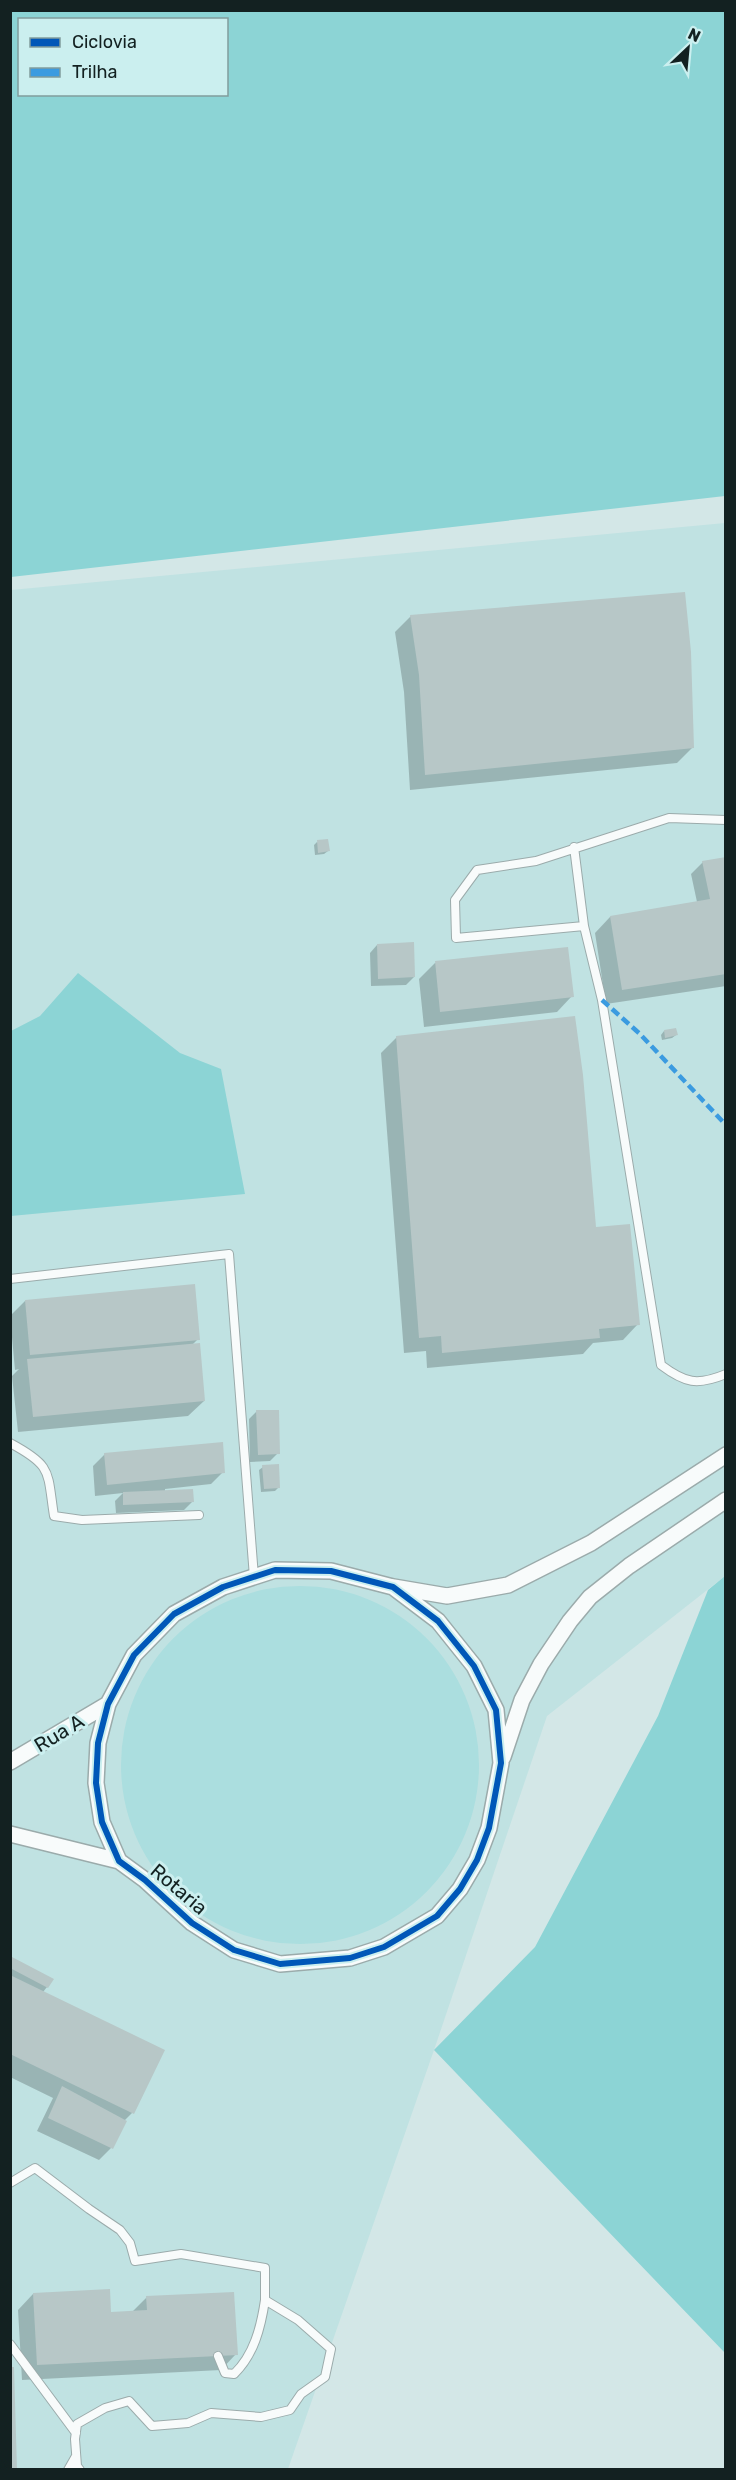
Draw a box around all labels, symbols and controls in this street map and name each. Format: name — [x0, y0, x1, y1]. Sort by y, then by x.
legend — [18, 18, 228, 96]
north arrow — [658, 18, 718, 78]
text: N — [685, 24, 704, 46]
text: Ciclovia — [72, 31, 137, 53]
text: Trilha — [72, 61, 117, 83]
street label: Rua A — [30, 1709, 88, 1757]
street label: Rotaria — [146, 1858, 212, 1920]

